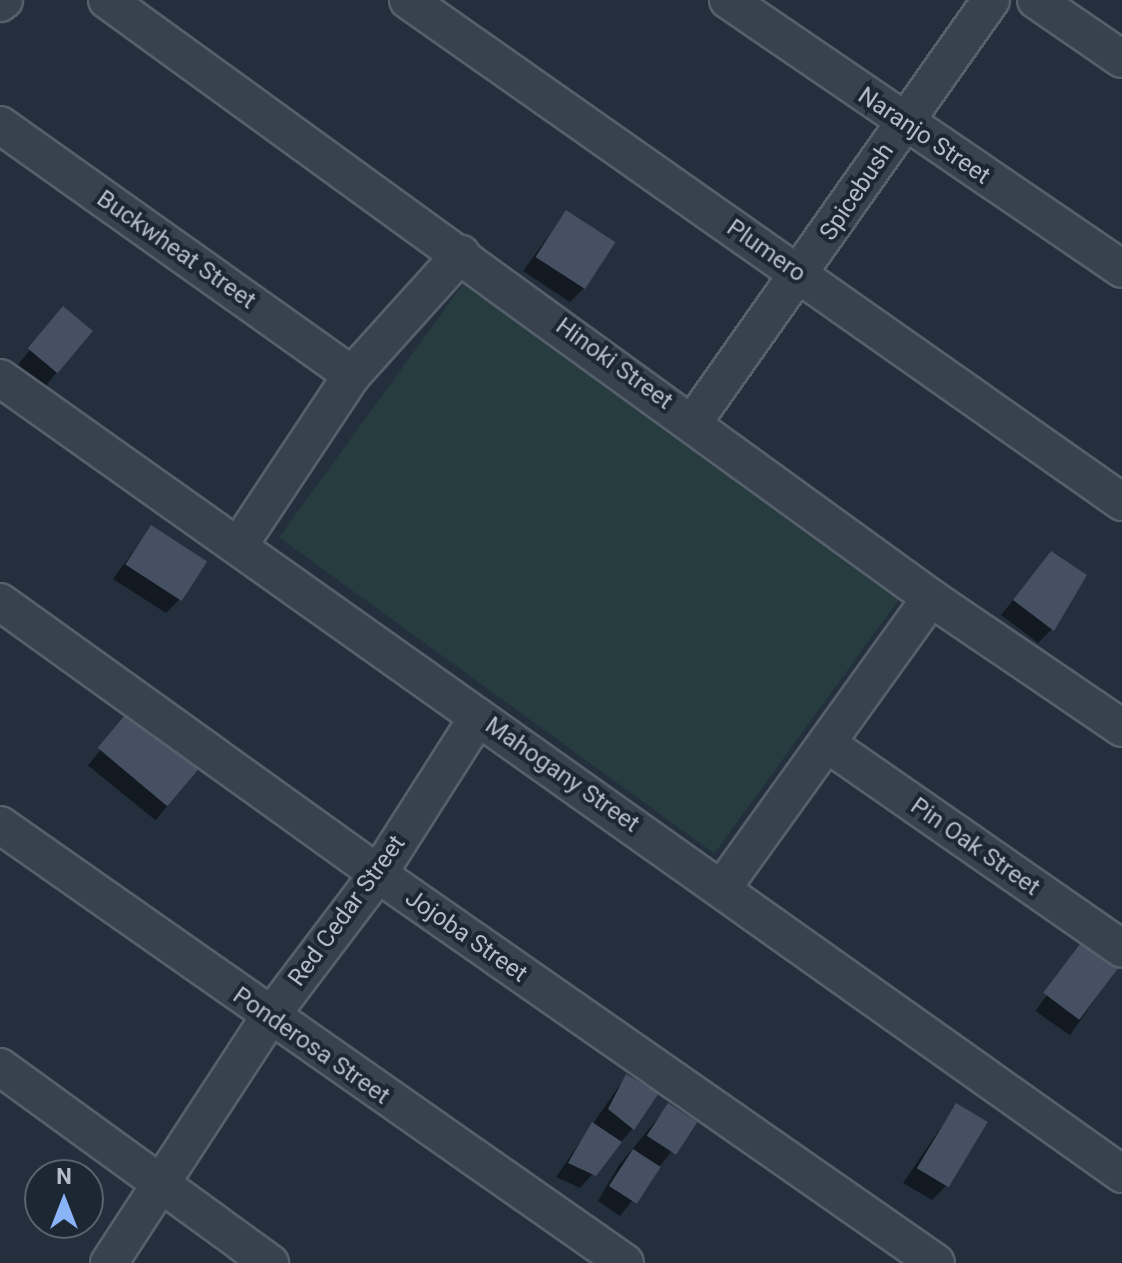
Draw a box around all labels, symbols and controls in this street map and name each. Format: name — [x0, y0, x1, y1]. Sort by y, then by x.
street label: Naranjo Street — [853, 81, 995, 191]
street label: Spicebush — [814, 138, 900, 246]
street label: Buckwheat Street — [91, 185, 261, 315]
street label: Plumero — [721, 214, 811, 288]
street label: Hinoki Street — [550, 312, 678, 416]
street label: Mahogany Street — [479, 711, 645, 839]
street label: Pin Oak Street — [905, 792, 1045, 902]
street label: Red Cedar Street — [283, 830, 411, 992]
street label: Jojoba Street — [400, 883, 532, 989]
street label: Ponderosa Street — [227, 981, 395, 1111]
north arrow — [24, 1159, 104, 1239]
text: N — [56, 1164, 72, 1189]

